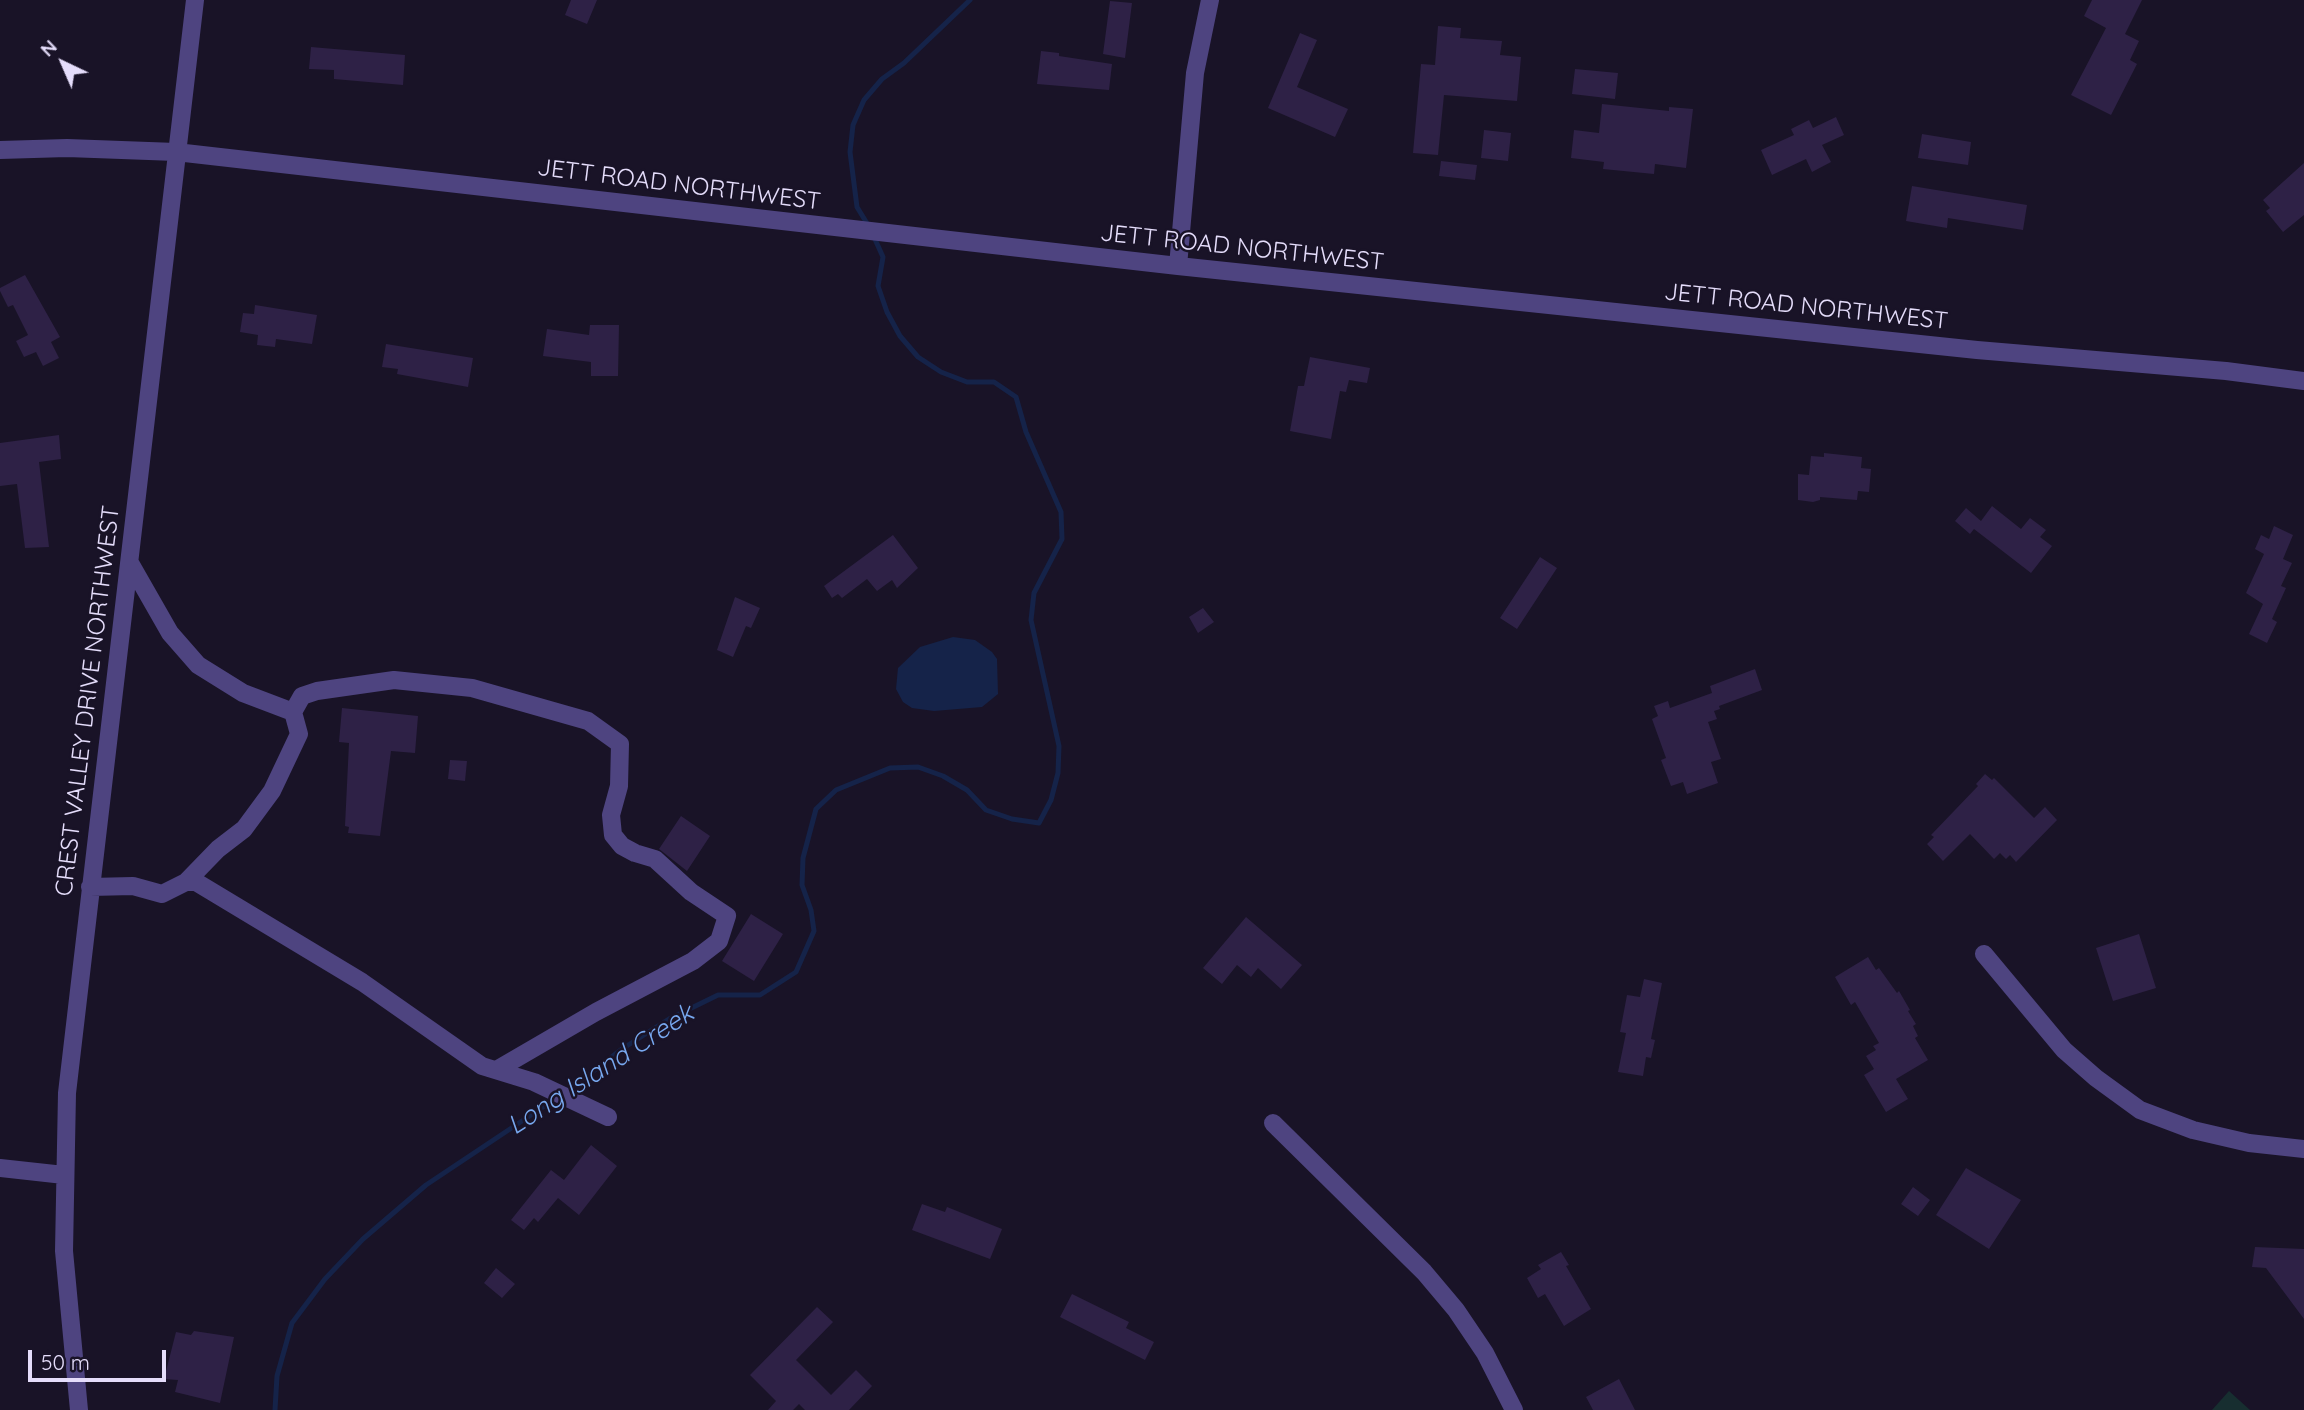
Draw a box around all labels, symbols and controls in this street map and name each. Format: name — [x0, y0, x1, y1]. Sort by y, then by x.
north arrow — [28, 28, 98, 98]
text: N — [35, 34, 62, 61]
street label: JETT ROAD NORTHWEST — [536, 153, 822, 217]
street label: JETT ROAD NORTHWEST — [1099, 219, 1385, 277]
street label: JETT ROAD NORTHWEST — [1663, 278, 1949, 336]
street label: CREST VALLEY DRIVE NORTHWEST — [50, 504, 126, 898]
water label: Long Island Creek — [502, 998, 700, 1142]
scale bar — [32, 1336, 170, 1380]
text: 50 m — [41, 1349, 90, 1375]

